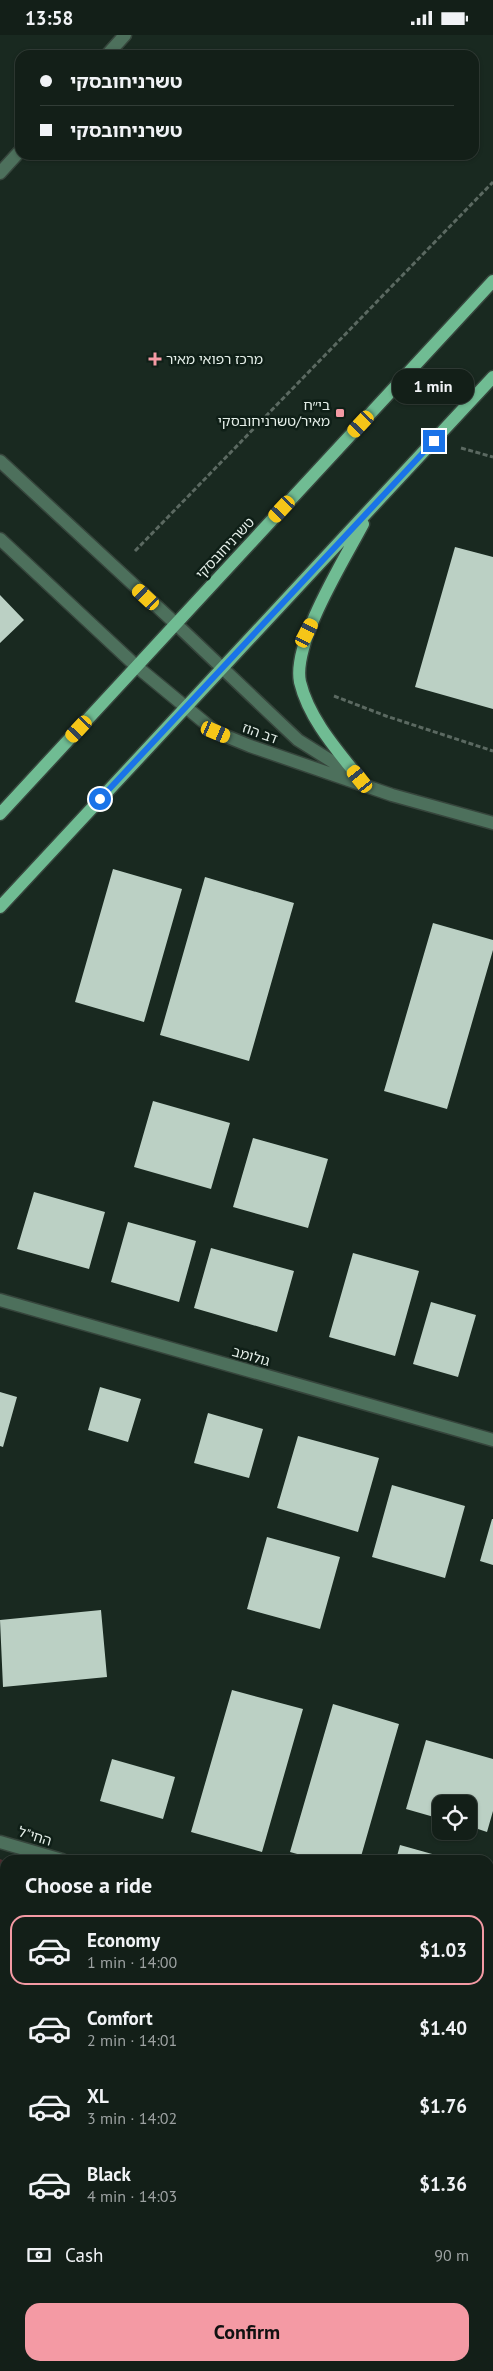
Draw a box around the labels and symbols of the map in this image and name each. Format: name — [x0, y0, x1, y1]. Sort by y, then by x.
place label: מרכז רפואי מאיר — [166, 350, 263, 368]
marker: מרכז רפואי מאיר — [148, 352, 162, 366]
callout: 1 min — [393, 369, 475, 403]
place label: בי״ח מאיר/טשרניחובסקי — [218, 396, 330, 430]
marker: בי״ח מאיר/טשרניחובסקי — [334, 407, 346, 419]
car — [345, 408, 376, 440]
route end — [423, 430, 445, 452]
car — [266, 493, 297, 525]
street label: טשרניחובסקי — [192, 513, 258, 583]
car — [129, 581, 162, 613]
car — [293, 616, 320, 650]
car — [63, 713, 94, 745]
street label: דב הוז — [240, 718, 281, 748]
car — [199, 719, 232, 745]
car — [344, 763, 375, 795]
route start — [89, 788, 111, 810]
street label: גולומב — [230, 1342, 272, 1370]
street label: החי"ל — [16, 1822, 54, 1850]

